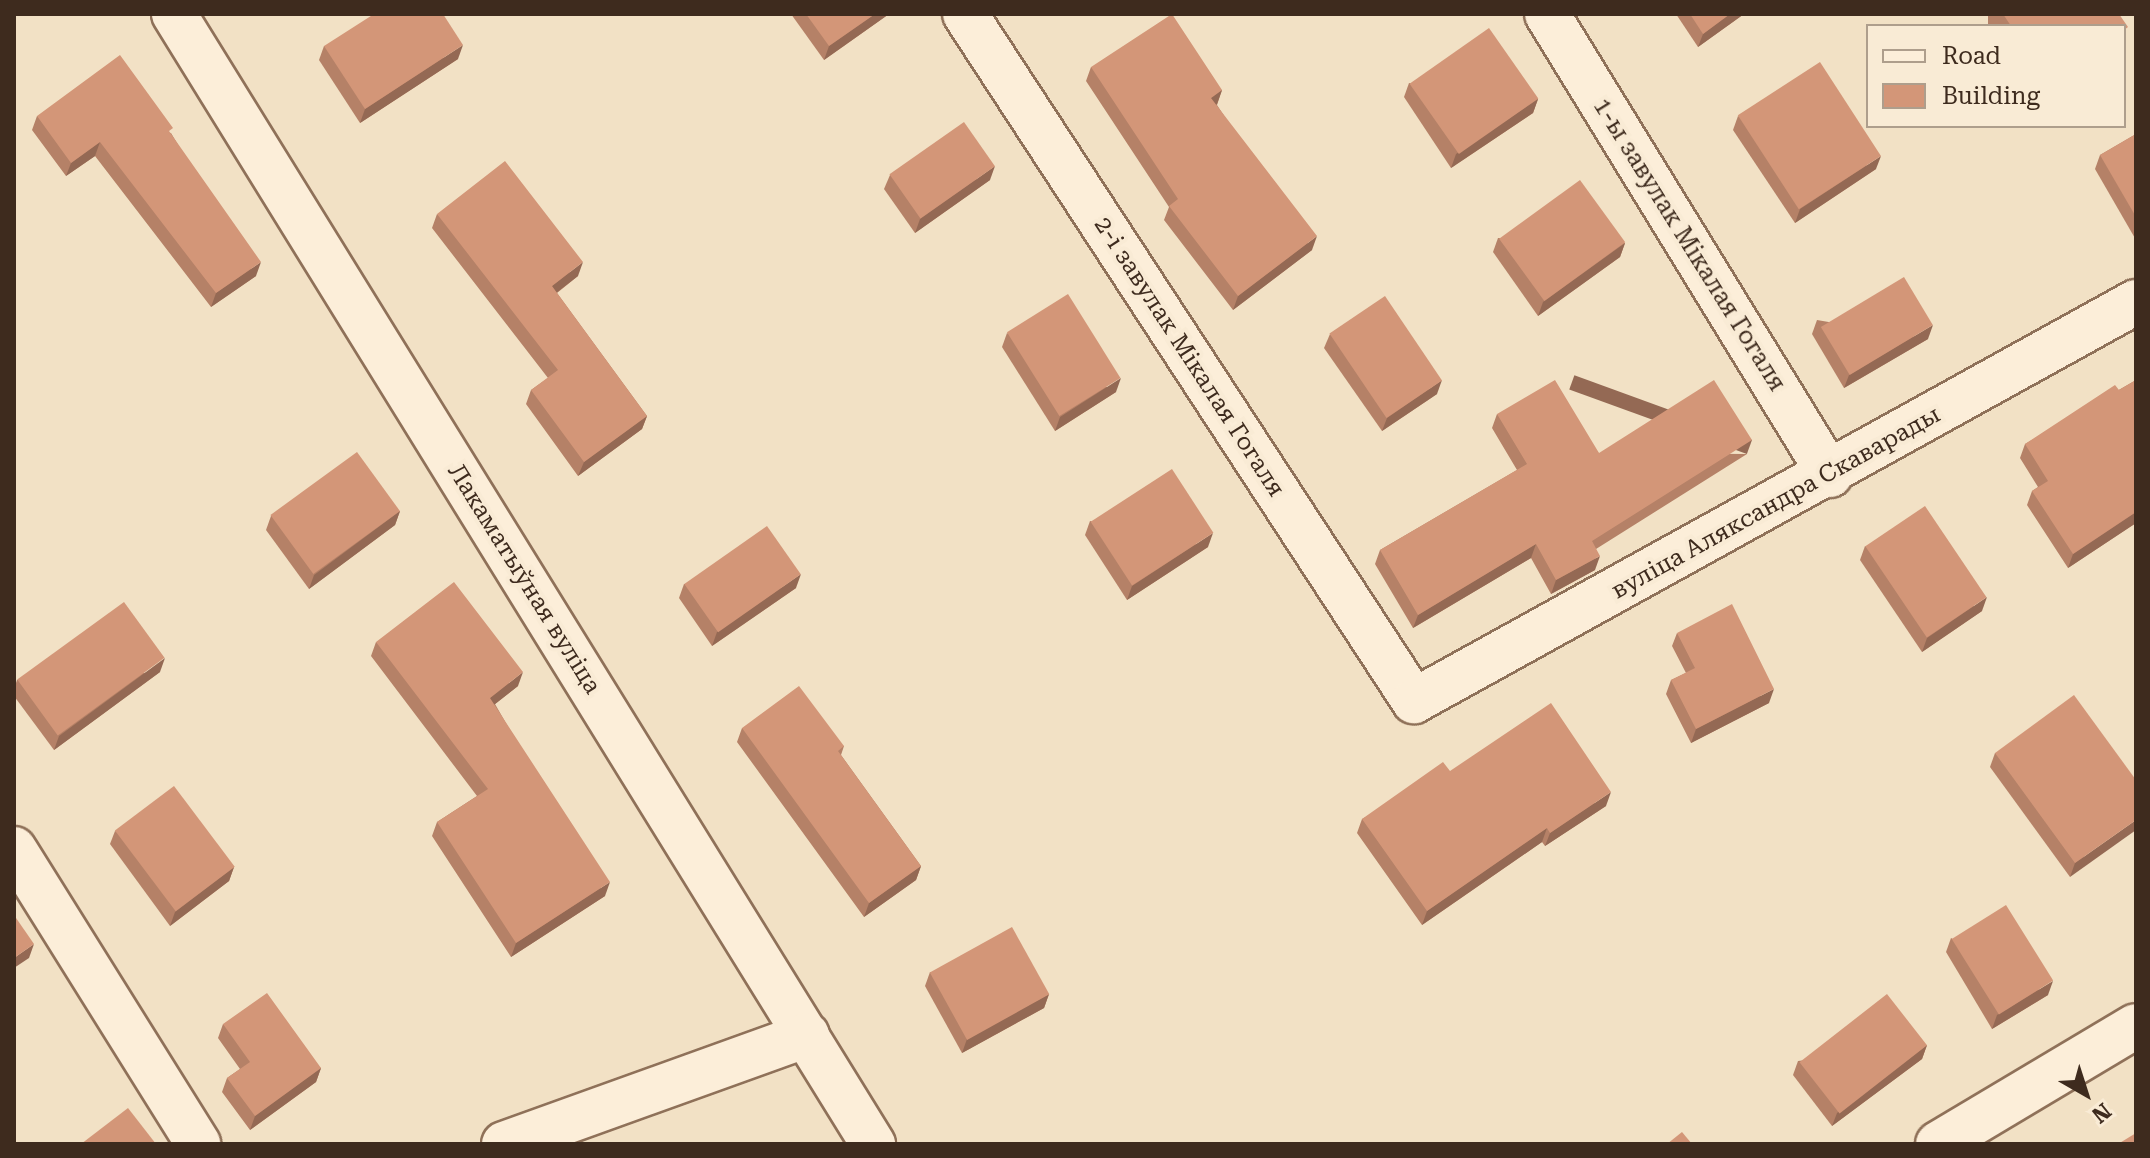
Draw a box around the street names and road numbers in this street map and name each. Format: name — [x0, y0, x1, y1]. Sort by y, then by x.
street label: 1-ы завулак Мікалая Гогаля — [1587, 93, 1791, 397]
street label: 2-і завулак Мікалая Гогаля — [1088, 212, 1290, 502]
street label: вуліца Аляксандра Скаварады — [1607, 400, 1945, 606]
street label: Лакаматыўная вуліца — [441, 459, 607, 699]

